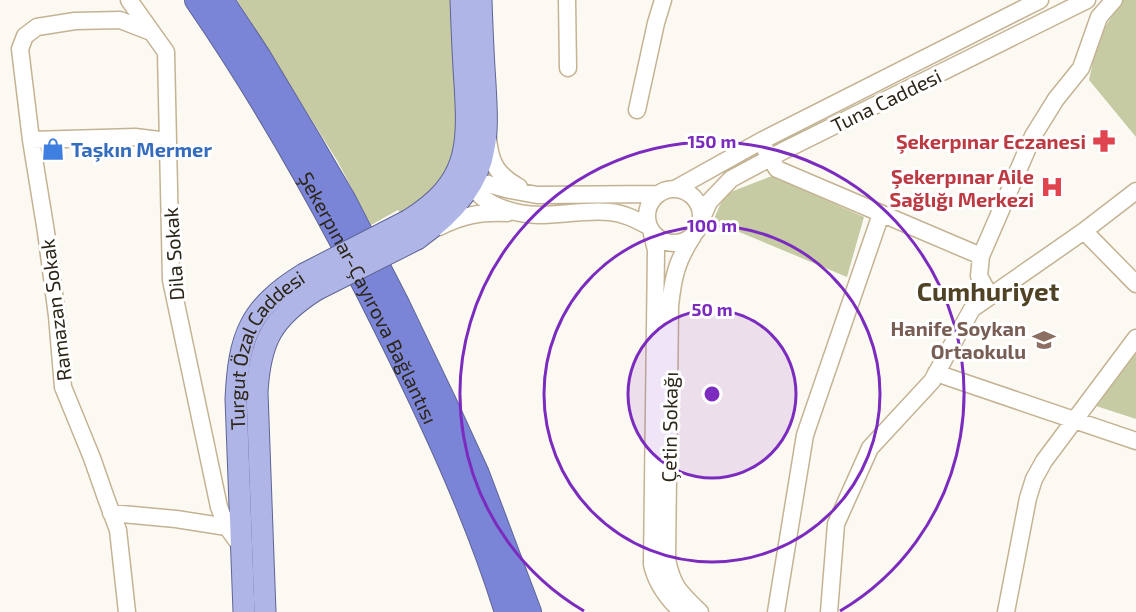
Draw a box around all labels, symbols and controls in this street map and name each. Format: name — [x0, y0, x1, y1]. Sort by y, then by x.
street label: Tuna Caddesi — [827, 63, 945, 137]
pharmacy icon: Şekerpınar Eczanesi — [1091, 128, 1117, 154]
place label: Şekerpınar Eczanesi — [896, 129, 1086, 154]
text: 150 m — [688, 130, 736, 152]
shop icon: Taşkın Mermer — [40, 136, 66, 162]
place label: Taşkın Mermer — [71, 137, 212, 162]
place label: Şekerpınar Aile Sağlığı Merkezi — [889, 164, 1034, 211]
street label: Şekerpınar-Çayırova Bağlantısı — [293, 167, 443, 427]
hospital icon: Şekerpınar Aile Sağlığı Merkezi — [1039, 174, 1065, 200]
street label: Dila Sokak — [158, 207, 188, 301]
text: 100 m — [687, 214, 737, 236]
street label: Ramazan Sokak — [34, 238, 76, 382]
street label: Turgut Özal Caddesi — [224, 265, 309, 430]
district label: Cumhuriyet — [917, 275, 1060, 307]
text: 50 m — [691, 298, 733, 320]
place label: Hanife Soykan Ortaokulu — [890, 316, 1026, 363]
school or university icon: Hanife Soykan Ortaokulu — [1031, 327, 1057, 353]
street label: Çetin Sokağı — [656, 371, 683, 483]
centre of rings — [702, 384, 722, 404]

